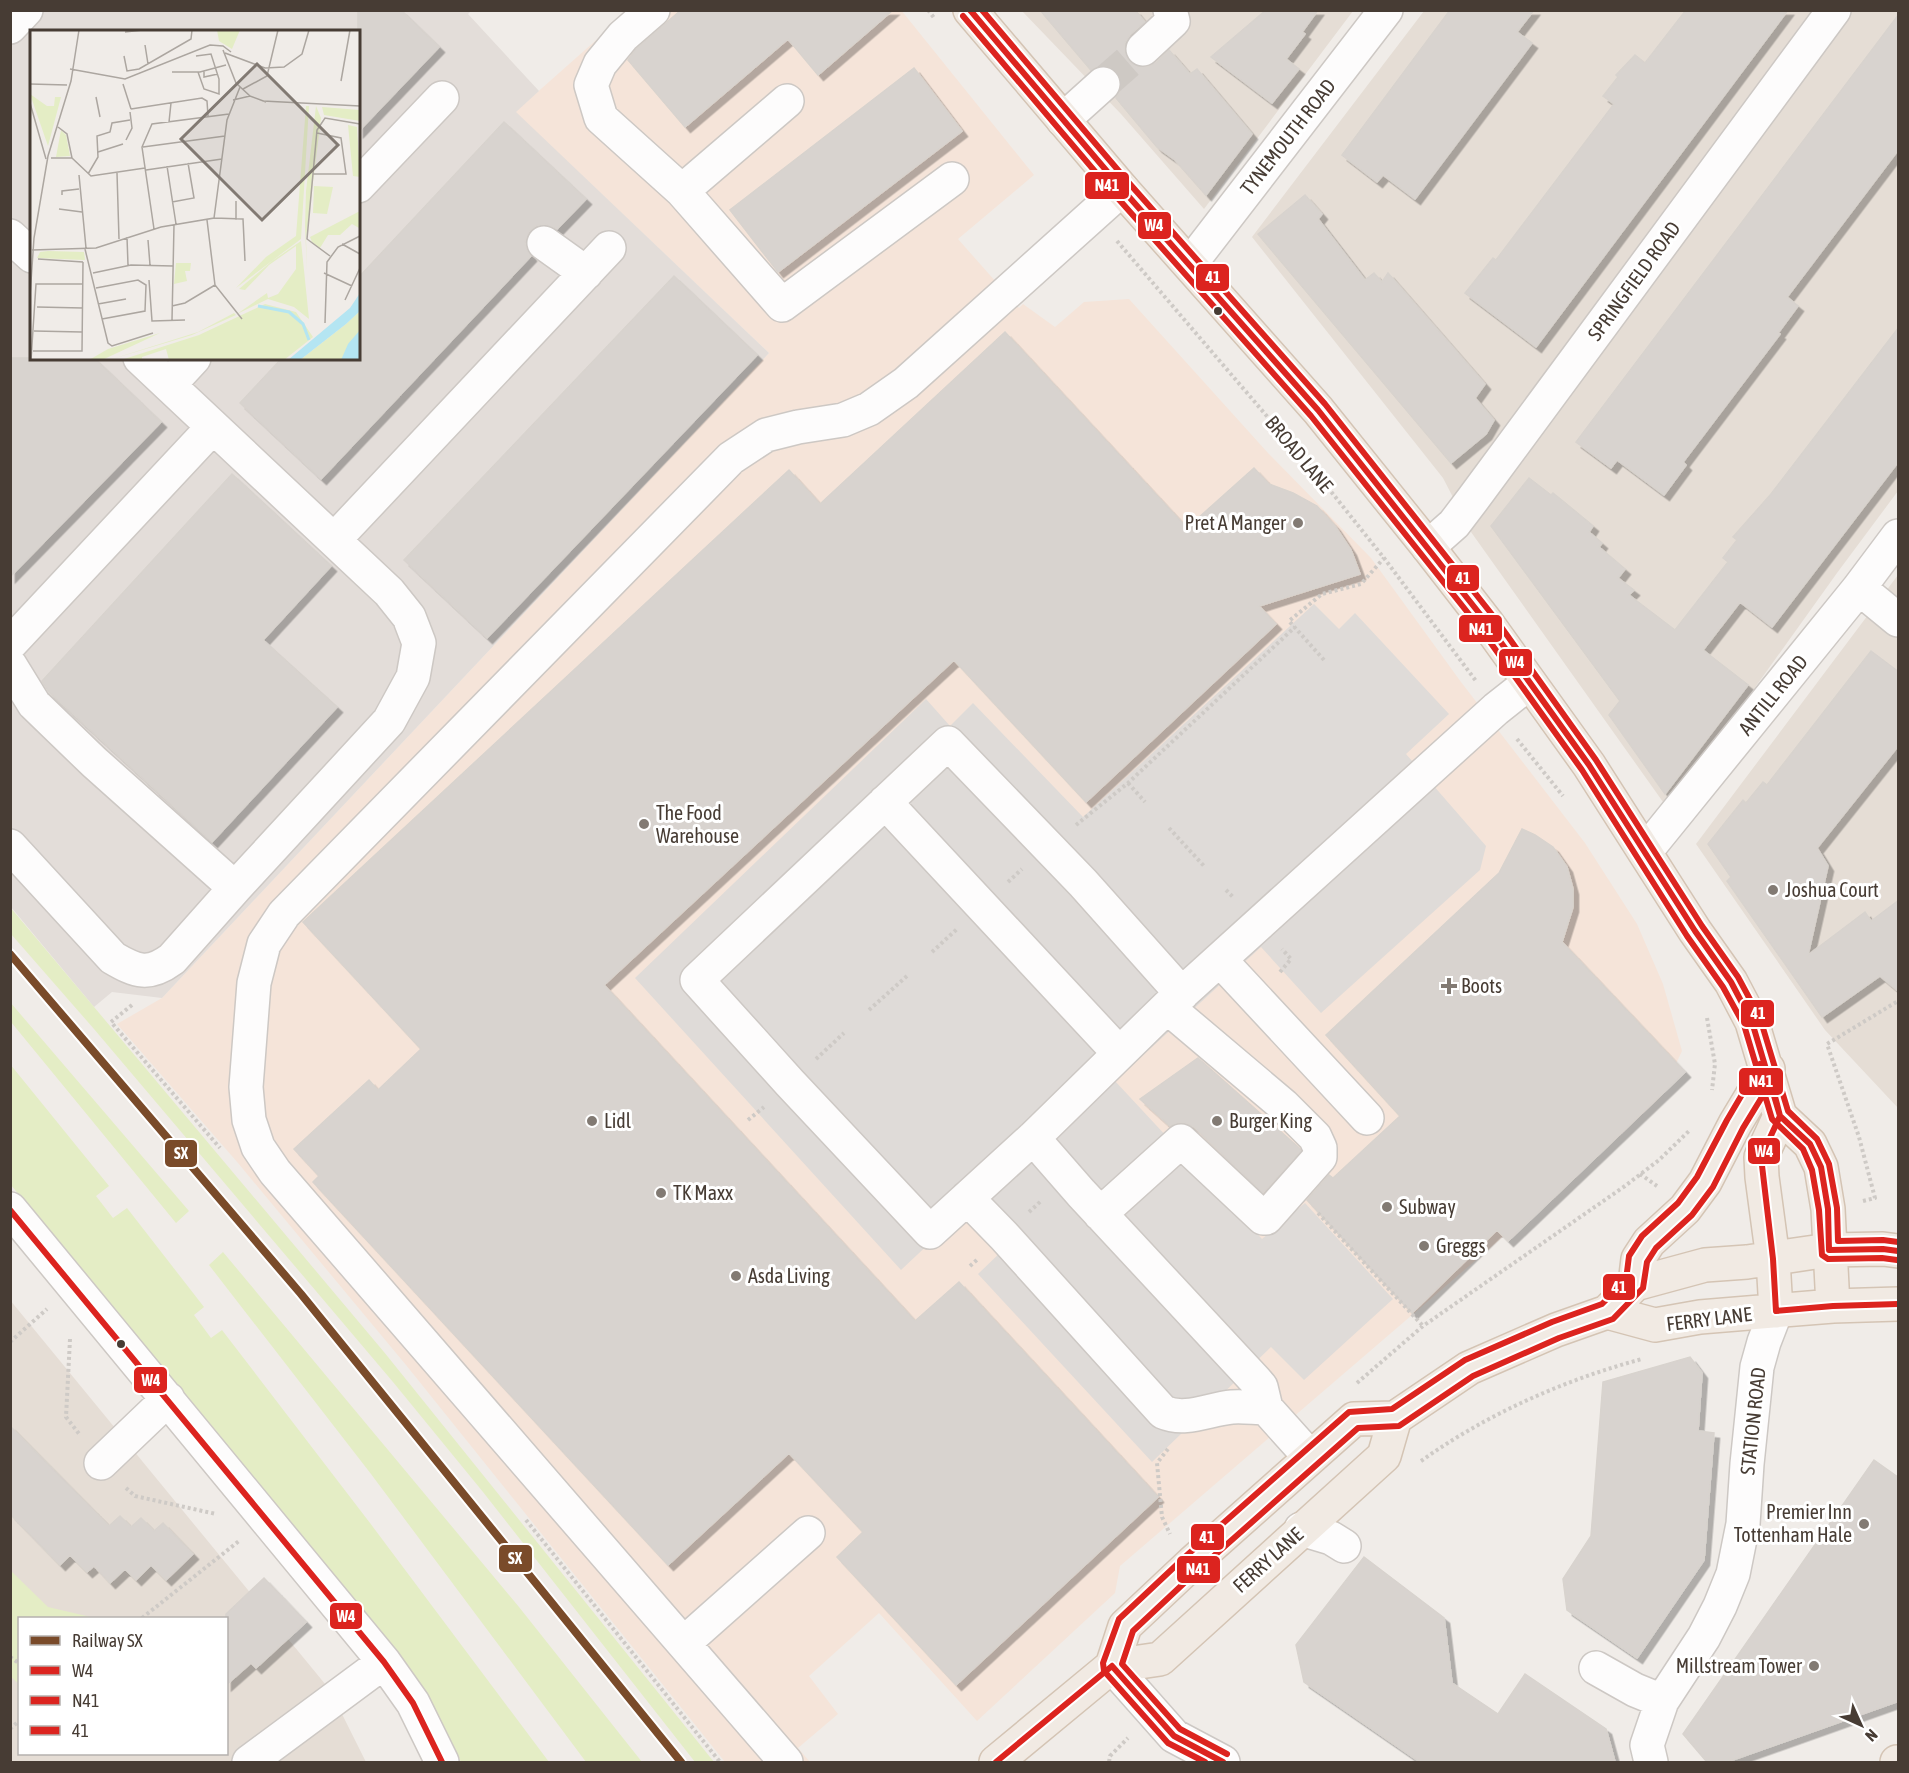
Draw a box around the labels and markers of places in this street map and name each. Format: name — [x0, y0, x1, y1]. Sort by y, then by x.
unlabelled marker — [1212, 305, 1224, 317]
place label: Pret A Manger — [1185, 511, 1287, 534]
marker: Pret A Manger — [1291, 516, 1305, 530]
place label: The Food Warehouse — [656, 801, 739, 847]
marker: The Food Warehouse — [637, 817, 651, 831]
place label: Joshua Court — [1785, 878, 1879, 901]
marker: Joshua Court — [1766, 883, 1780, 897]
place label: Boots — [1461, 974, 1502, 997]
marker: Boots — [1442, 979, 1456, 993]
place label: Lidl — [604, 1109, 632, 1132]
place label: Burger King — [1229, 1109, 1312, 1132]
marker: Lidl — [585, 1114, 599, 1128]
marker: Burger King — [1210, 1114, 1224, 1128]
place label: TK Maxx — [673, 1181, 733, 1204]
marker: TK Maxx — [654, 1186, 668, 1200]
place label: Subway — [1399, 1195, 1456, 1218]
marker: Subway — [1380, 1200, 1394, 1214]
place label: Greggs — [1436, 1234, 1485, 1257]
marker: Greggs — [1417, 1239, 1431, 1253]
place label: Asda Living — [748, 1264, 830, 1287]
marker: Asda Living — [729, 1269, 743, 1283]
unlabelled marker — [115, 1338, 127, 1350]
place label: Premier Inn Tottenham Hale — [1734, 1500, 1852, 1546]
marker: Premier Inn Tottenham Hale — [1857, 1517, 1871, 1531]
place label: Millstream Tower — [1676, 1654, 1803, 1677]
marker: Millstream Tower — [1807, 1659, 1821, 1673]

